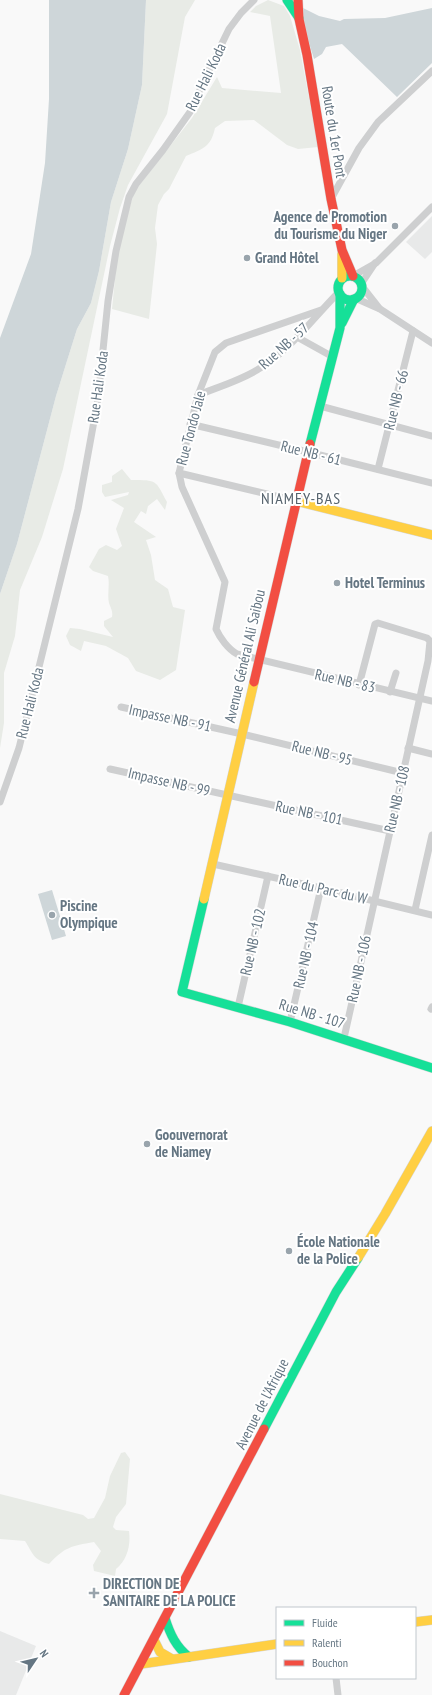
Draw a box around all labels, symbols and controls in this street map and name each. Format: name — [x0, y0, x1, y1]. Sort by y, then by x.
street label: Rue Hali Koda — [181, 40, 230, 114]
street label: Route du 1er Pont — [318, 85, 351, 179]
place label: Agence de Promotion du Tourisme du Niger — [273, 207, 388, 243]
marker: Agence de Promotion du Tourisme du Niger — [390, 221, 400, 231]
place label: Grand Hôtel — [255, 248, 319, 267]
marker: Grand Hôtel — [242, 253, 252, 263]
street label: Rue NB - 57 — [255, 318, 313, 373]
street label: Rue Hali Koda — [83, 350, 112, 424]
street label: Rue NB - 66 — [379, 368, 412, 432]
street label: Rue Tondo Jale — [171, 389, 210, 467]
street label: Rue NB - 61 — [279, 436, 343, 469]
district label: NIAMEY-BAS — [261, 488, 341, 508]
place label: Hotel Terminus — [345, 573, 425, 592]
marker: Hotel Terminus — [332, 578, 342, 588]
street label: Avenue Général Ali Saibou — [220, 587, 269, 724]
street label: Rue NB - 83 — [313, 664, 377, 697]
street label: Rue Hali Koda — [11, 665, 48, 741]
street label: Impasse NB - 91 — [127, 700, 213, 735]
street label: Rue NB - 95 — [290, 736, 354, 769]
street label: Impasse NB - 99 — [126, 763, 212, 800]
street label: Rue NB - 108 — [380, 764, 413, 834]
street label: Rue NB - 101 — [274, 796, 344, 829]
street label: Rue du Parc du W — [277, 869, 369, 908]
place label: Piscine Olympique — [60, 896, 118, 932]
street label: Rue NB - 102 — [236, 907, 269, 977]
marker: Piscine Olympique — [47, 910, 57, 920]
street label: Rue NB - 104 — [289, 919, 322, 990]
street label: Rue NB - 106 — [342, 933, 375, 1004]
street label: Rue NB - 107 — [277, 994, 347, 1033]
place label: Goouvernorat de Niamey — [155, 1125, 228, 1161]
marker: Goouvernorat de Niamey — [142, 1139, 152, 1149]
place label: École Nationale de la Police — [297, 1232, 380, 1268]
marker: École Nationale de la Police — [284, 1246, 294, 1256]
street label: Avenue de l'Afrique — [231, 1355, 293, 1452]
place label: DIRECTION DE SANITAIRE DE LA POLICE — [103, 1574, 236, 1610]
marker: DIRECTION DE SANITAIRE DE LA POLICE — [88, 1587, 100, 1599]
legend — [276, 1607, 416, 1679]
text: Fluide — [312, 1615, 338, 1630]
text: Ralenti — [312, 1635, 341, 1650]
north arrow — [16, 1639, 56, 1679]
text: N — [37, 1647, 52, 1660]
text: Bouchon — [312, 1655, 348, 1670]

